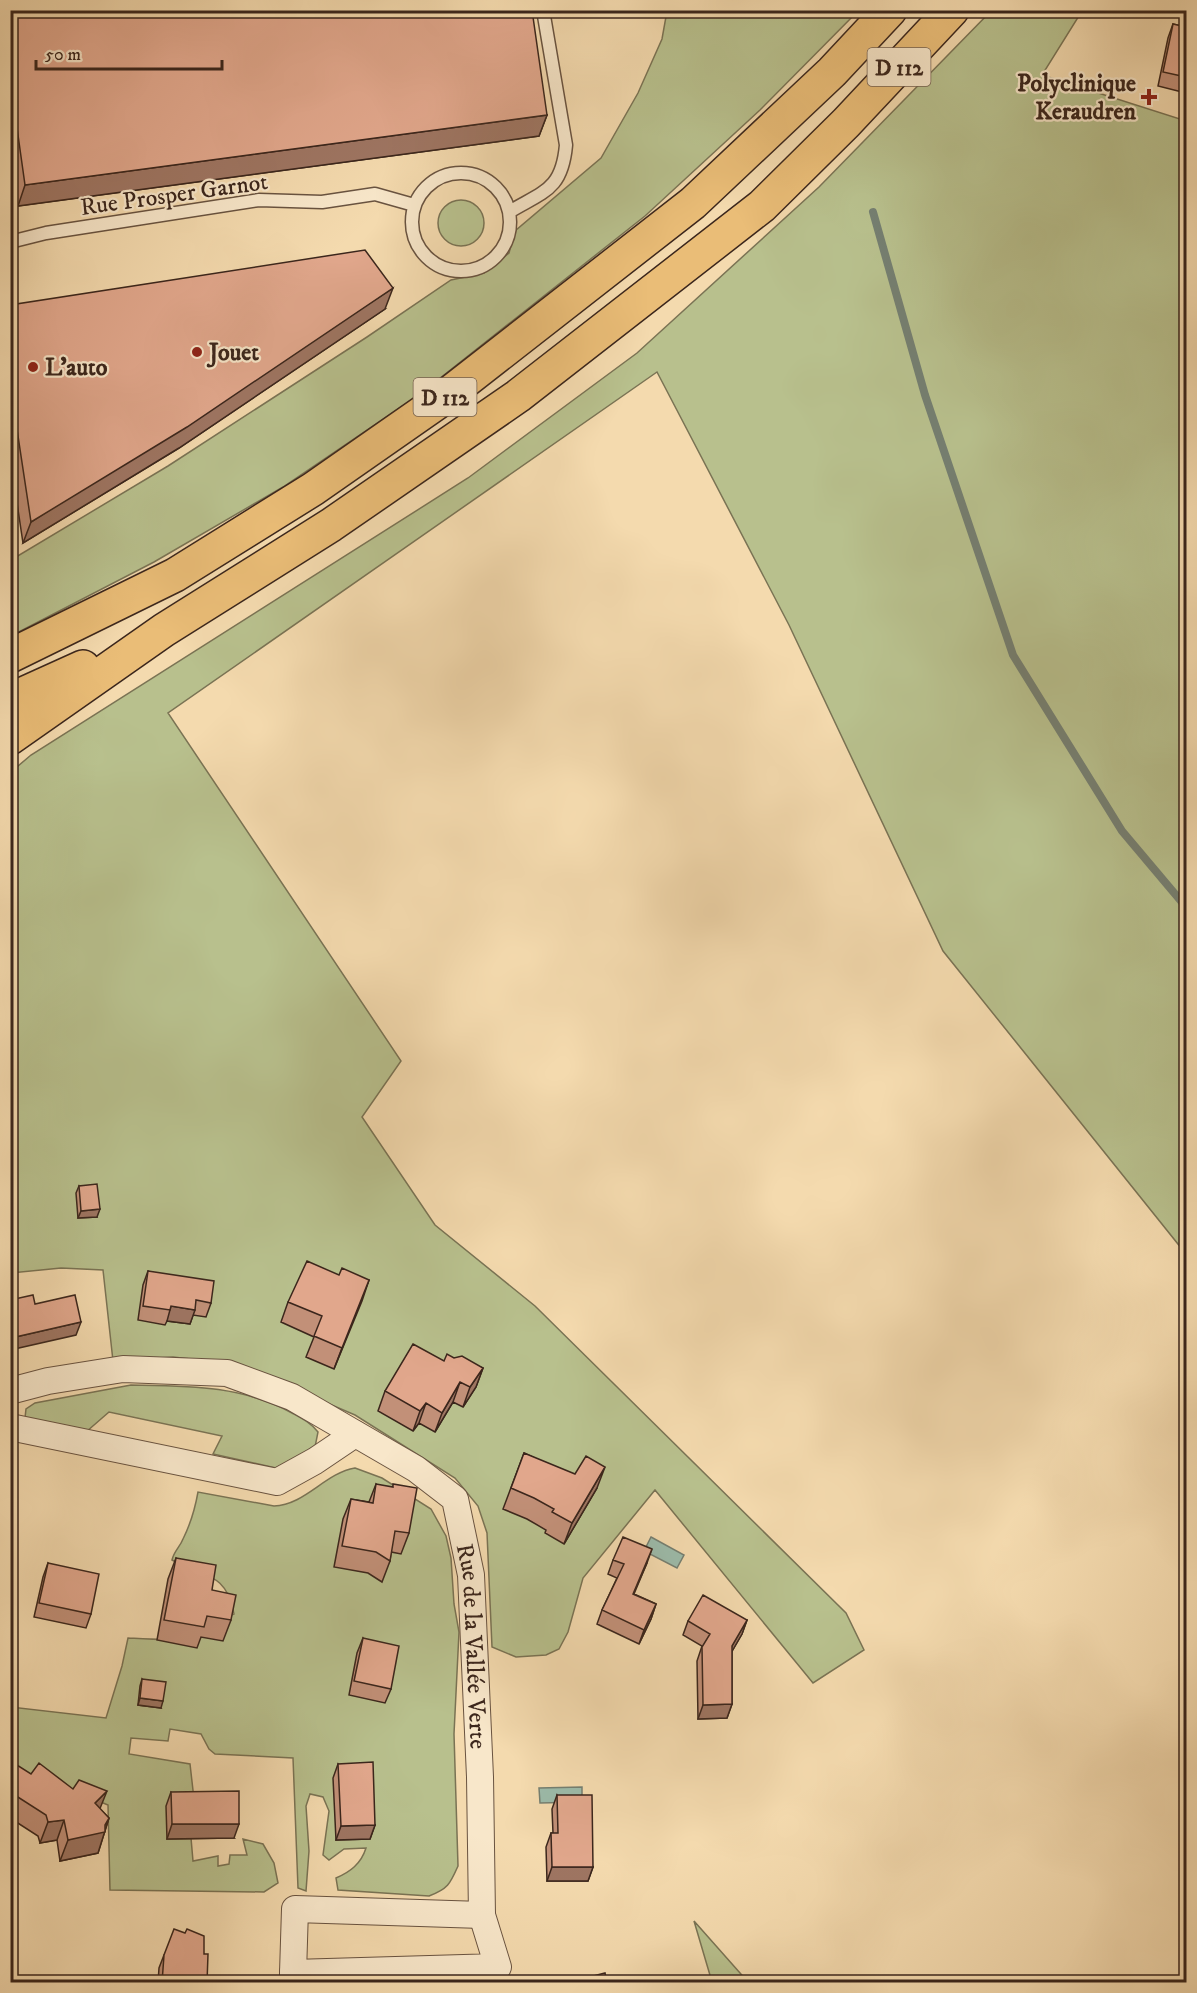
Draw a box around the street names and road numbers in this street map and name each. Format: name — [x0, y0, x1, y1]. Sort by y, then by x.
road number: D 112 — [868, 48, 930, 86]
street label: Rue Prosper Garnot — [78, 167, 270, 223]
road number: D 112 — [414, 378, 476, 416]
street label: Rue de la Vallée Verte — [449, 1541, 493, 1750]

